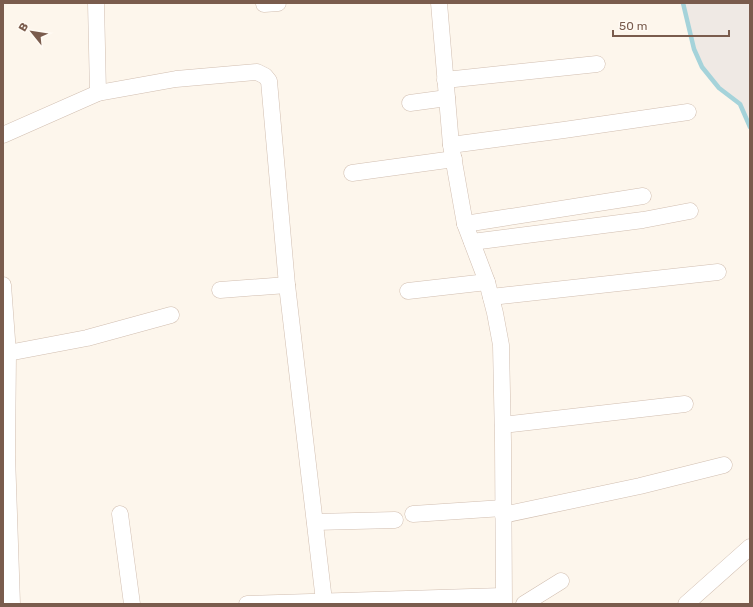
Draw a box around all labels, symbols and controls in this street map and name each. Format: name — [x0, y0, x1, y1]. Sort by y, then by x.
north arrow — [12, 12, 52, 52]
scale bar — [613, 12, 729, 38]
text: 50 m — [619, 19, 647, 33]
text: B — [16, 20, 31, 34]

